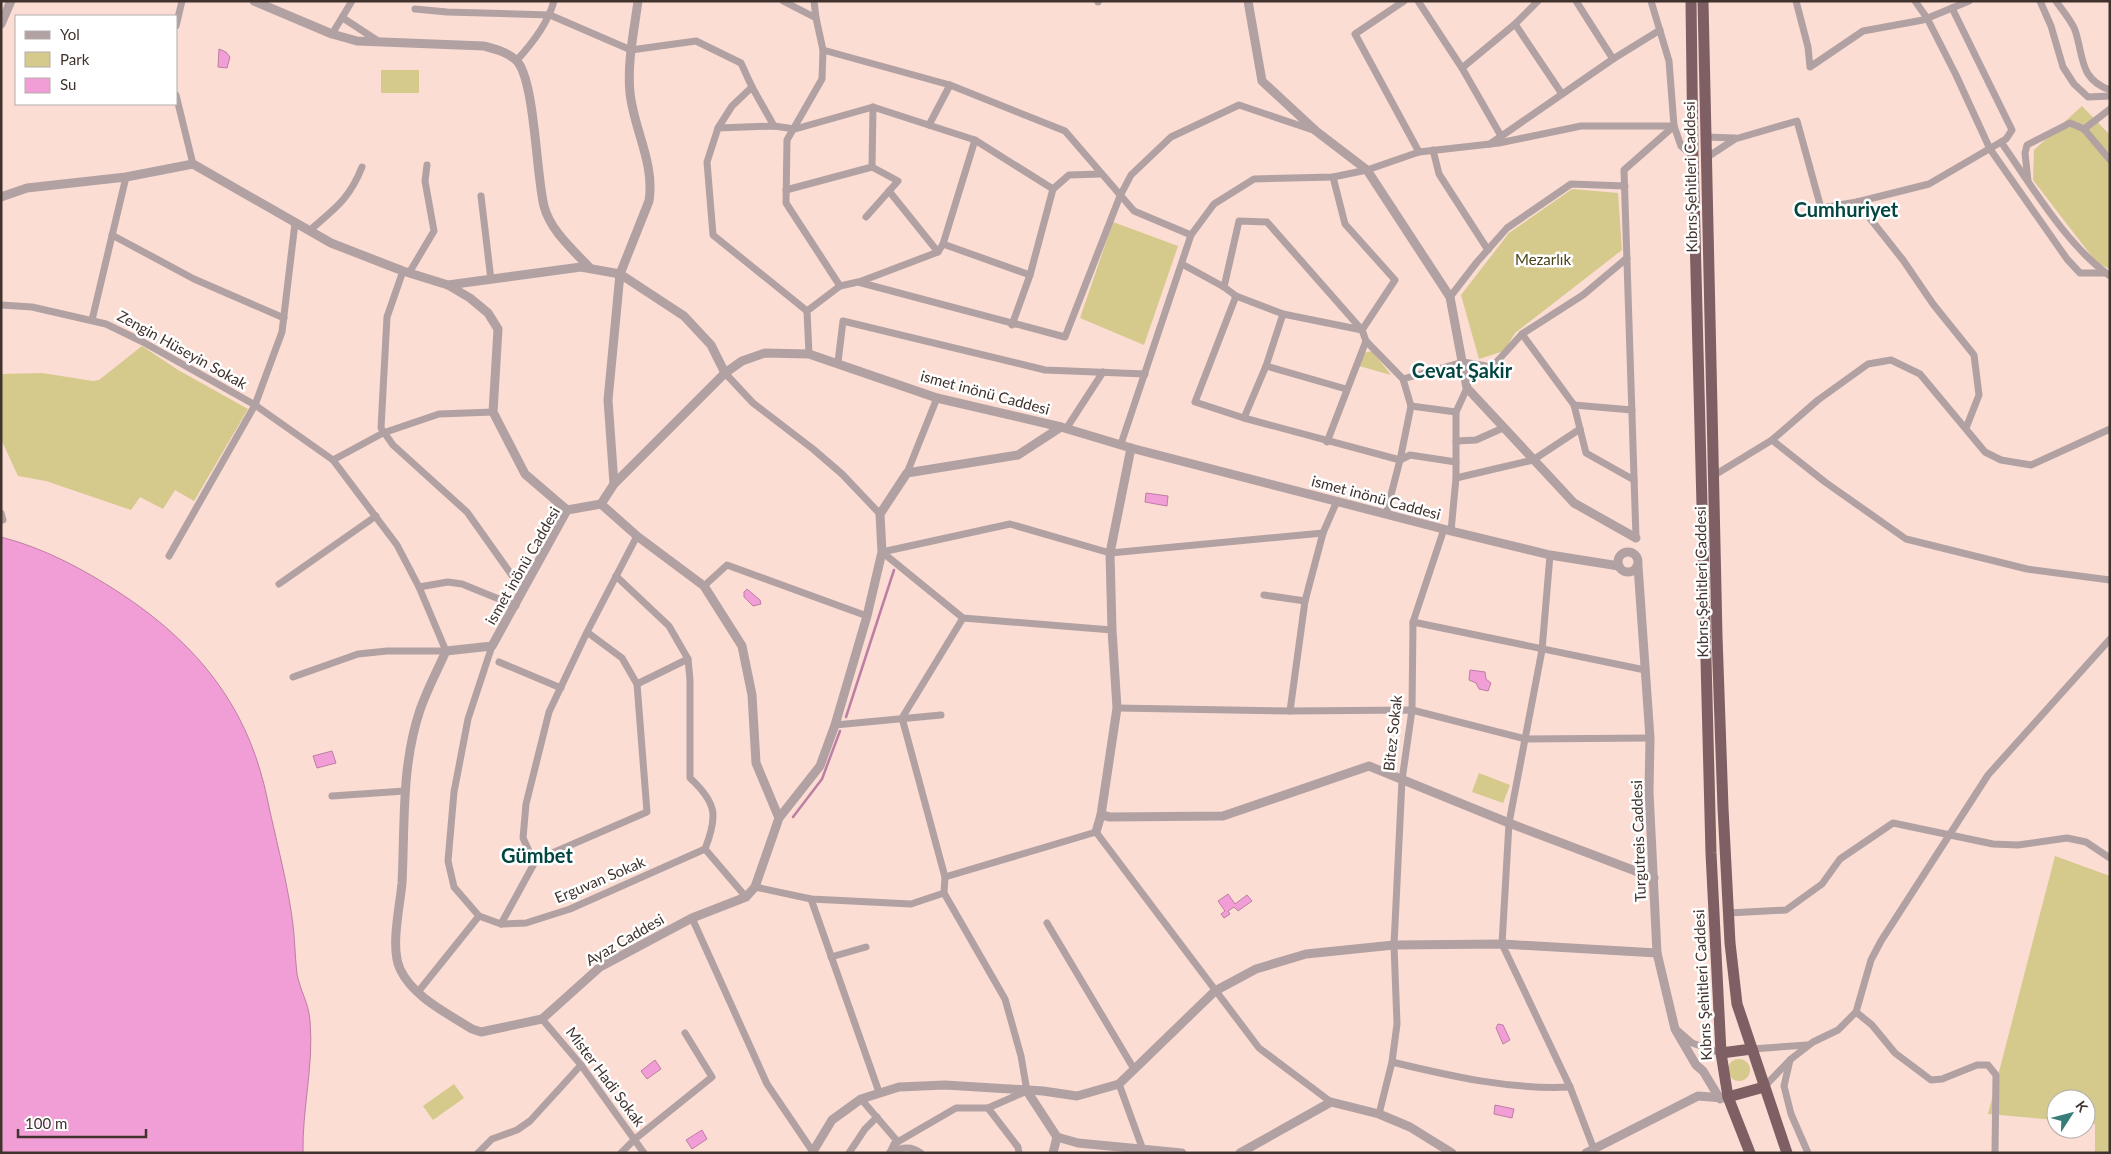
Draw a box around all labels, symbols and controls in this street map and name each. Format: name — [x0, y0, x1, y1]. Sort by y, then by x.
legend — [15, 15, 178, 105]
text: Yol — [60, 25, 80, 43]
text: Park — [60, 50, 90, 68]
text: Su — [60, 75, 76, 93]
street label: Kıbrıs Şehitleri Caddesi — [1680, 101, 1700, 253]
district label: Cumhuriyet — [1794, 197, 1899, 221]
park label: Mezarlık — [1515, 250, 1571, 268]
street label: Zengin Hüseyin Sokak — [115, 306, 251, 392]
district label: Cevat Şakir — [1412, 358, 1513, 382]
street label: ismet inönü Caddesi — [919, 366, 1052, 418]
street label: ismet inönü Caddesi — [1310, 471, 1443, 523]
street label: ismet inönü Caddesi — [481, 503, 563, 628]
street label: Kıbrıs Şehitleri Caddesi — [1691, 506, 1711, 658]
street label: Bitez Sokak — [1379, 694, 1405, 772]
street label: Turgutreis Caddesi — [1627, 780, 1649, 902]
district label: Gümbet — [501, 843, 573, 867]
street label: Erguvan Sokak — [552, 852, 648, 906]
street label: Ayaz Caddesi — [582, 909, 667, 969]
street label: Kıbrıs Şehitleri Caddesi — [1689, 909, 1715, 1061]
street label: Mister Hadi Sokak — [563, 1023, 649, 1130]
north arrow — [2046, 1089, 2096, 1139]
text: K — [2072, 1097, 2092, 1115]
scale bar — [18, 1106, 145, 1138]
text: 100 m — [25, 1114, 67, 1132]

